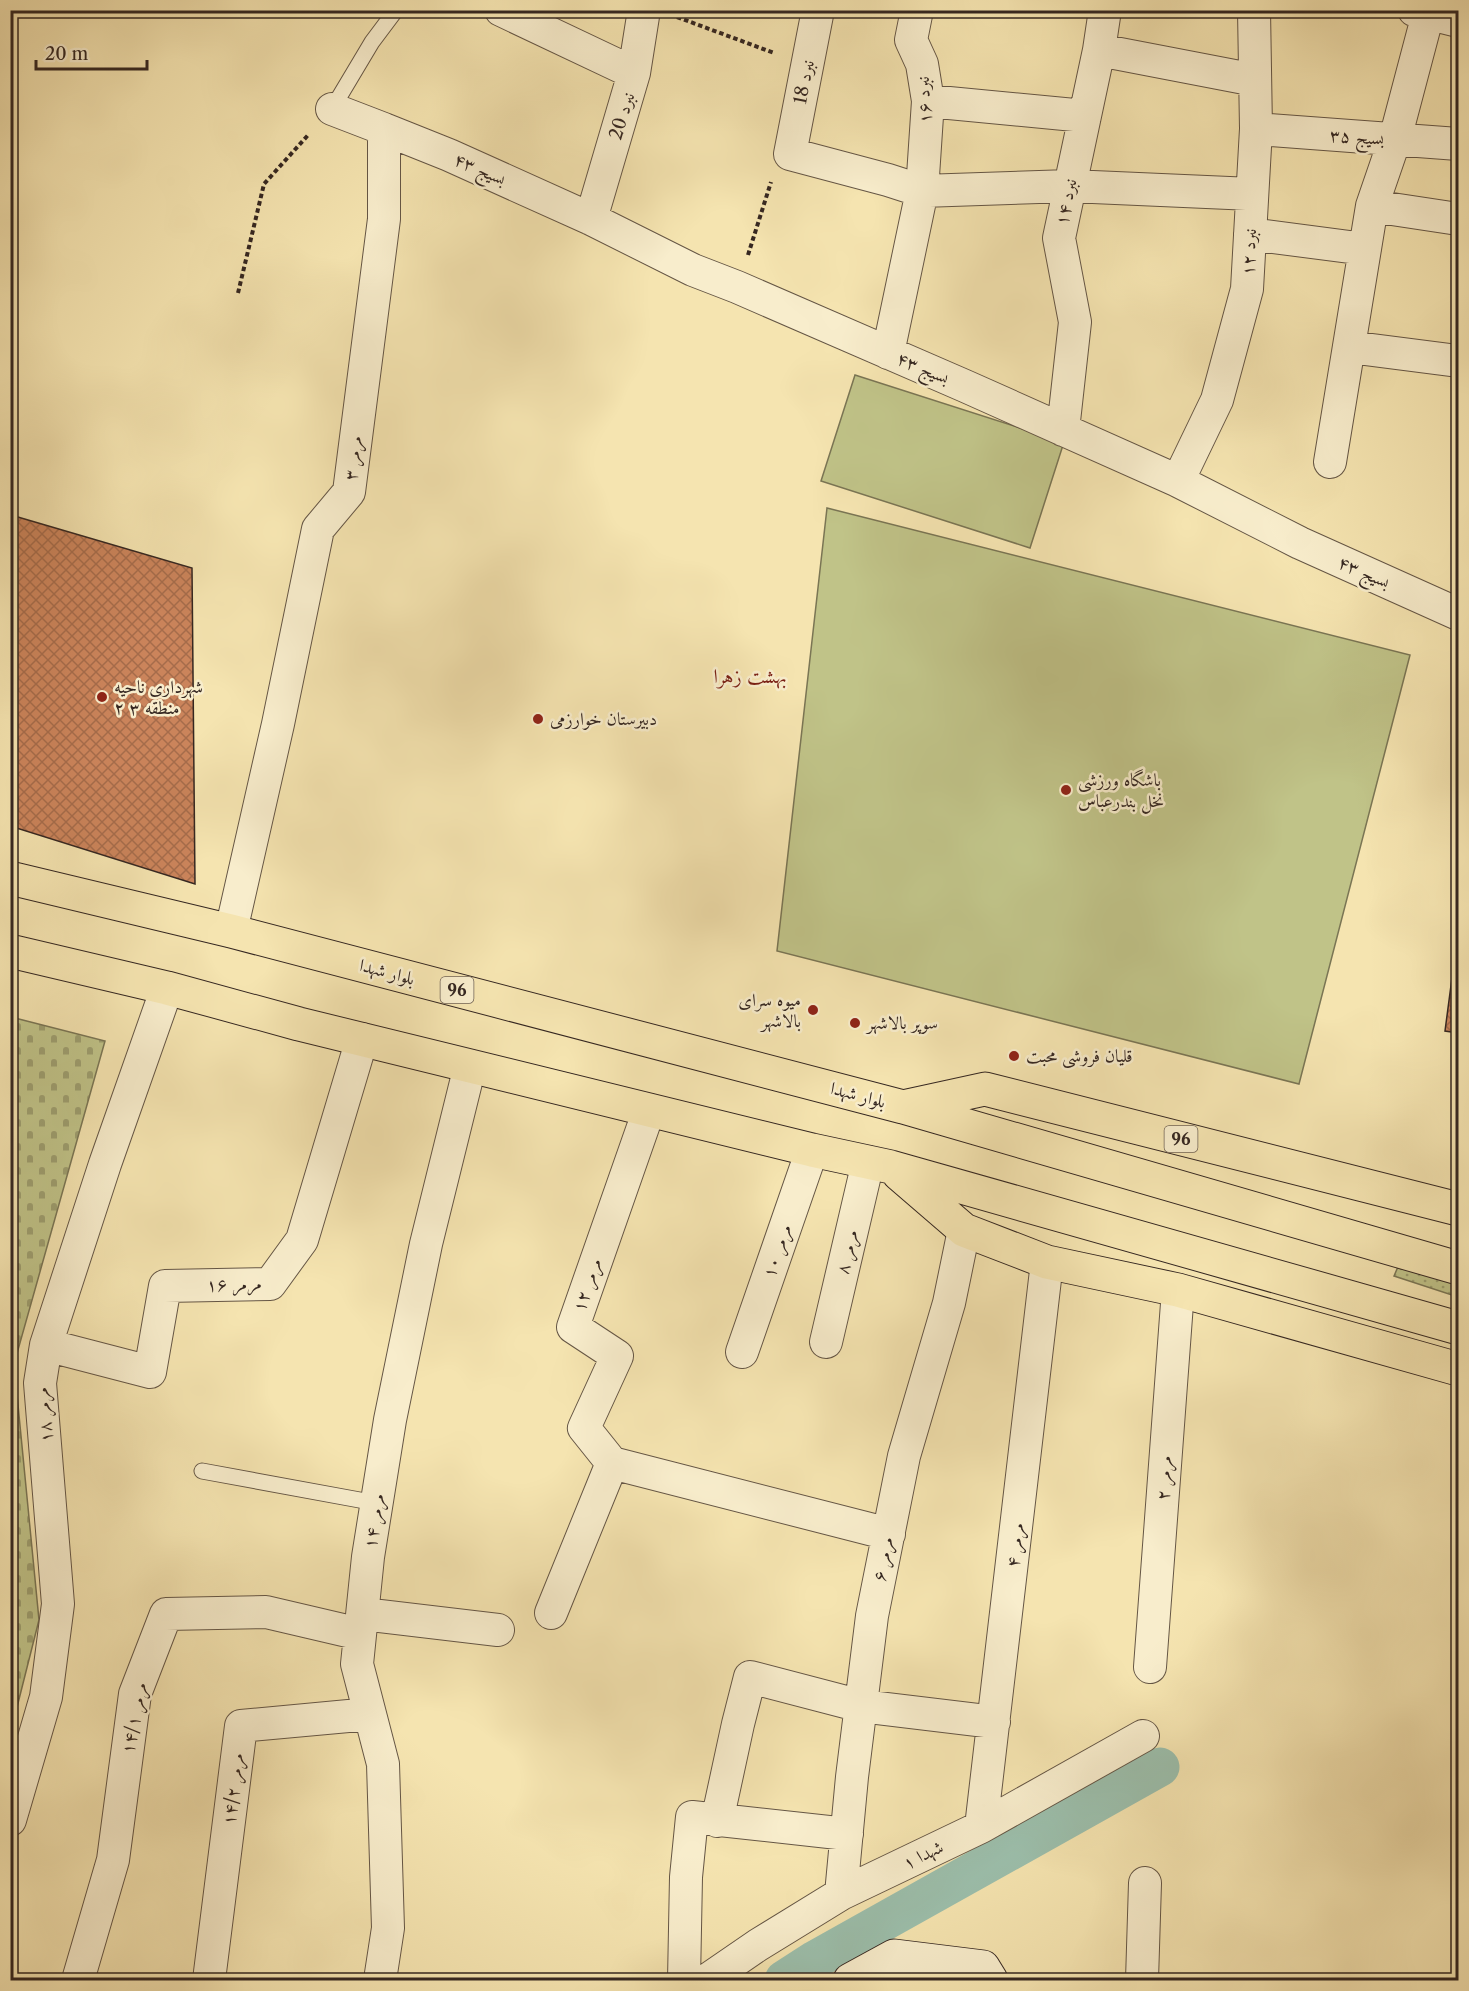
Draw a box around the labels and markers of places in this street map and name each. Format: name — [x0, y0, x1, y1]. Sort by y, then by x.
place label: شهرداری ناحیه ۲ منطقه ۳ — [114, 676, 203, 719]
marker: شهرداری ناحیه ۲ منطقه ۳ — [95, 690, 109, 704]
place label: دبیرستان خوارزمی — [550, 708, 657, 730]
marker: دبیرستان خوارزمی — [531, 712, 545, 726]
place label: باشگاه ورزشی نخل بندرعباس — [1078, 768, 1164, 814]
marker: باشگاه ورزشی نخل بندرعباس — [1059, 783, 1073, 797]
place label: میوه سرای بالاشهر — [738, 989, 801, 1033]
marker: میوه سرای بالاشهر — [806, 1003, 820, 1017]
place label: سوپر بالاشهر — [865, 1012, 938, 1035]
marker: سوپر بالاشهر — [848, 1016, 862, 1030]
place label: قلیان فروشی محبت — [1026, 1045, 1132, 1069]
marker: قلیان فروشی محبت — [1007, 1049, 1021, 1063]

